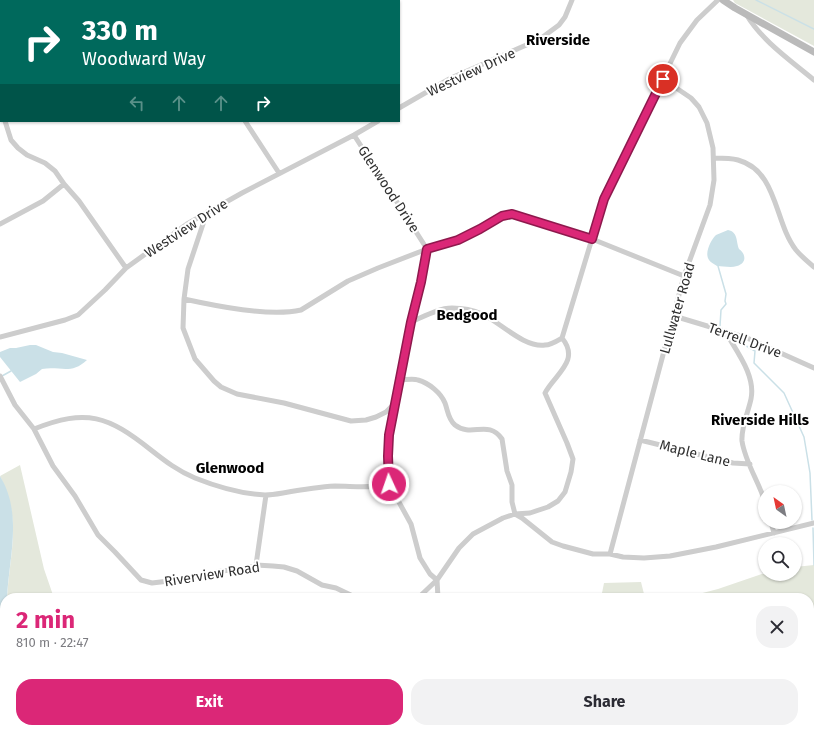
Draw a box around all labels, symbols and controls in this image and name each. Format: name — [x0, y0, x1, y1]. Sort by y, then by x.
text: 330 m — [82, 14, 158, 47]
icon: right — [16, 16, 68, 68]
district label: Riverside — [526, 31, 590, 49]
street label: Westview Drive — [424, 45, 518, 100]
text: Woodward Way — [82, 48, 206, 70]
pin — [646, 62, 680, 96]
icon: arrive — [652, 68, 674, 90]
icon: left — [126, 92, 148, 114]
icon: ahead — [168, 92, 190, 114]
icon: ahead — [210, 92, 232, 114]
icon: right — [252, 92, 274, 114]
street label: Glenwood Drive — [354, 143, 423, 236]
street label: Westview Drive — [142, 195, 231, 262]
street label: Lullwater Road — [656, 260, 699, 356]
district label: Bedgood — [437, 306, 498, 324]
street label: Terrell Drive — [706, 319, 784, 362]
district label: Riverside Hills — [711, 411, 809, 429]
street label: Maple Lane — [658, 436, 732, 471]
district label: Glenwood — [196, 459, 264, 477]
position arrow — [368, 463, 410, 505]
north arrow — [758, 485, 802, 529]
map controls — [758, 485, 802, 581]
button: search — [758, 537, 802, 581]
street label: Riverview Road — [163, 559, 261, 590]
text: 2 min — [16, 606, 75, 634]
button: close — [756, 606, 798, 648]
text: 810 m · 22:47 — [16, 635, 89, 650]
button: Exit — [16, 679, 403, 725]
button: Share — [411, 679, 798, 725]

